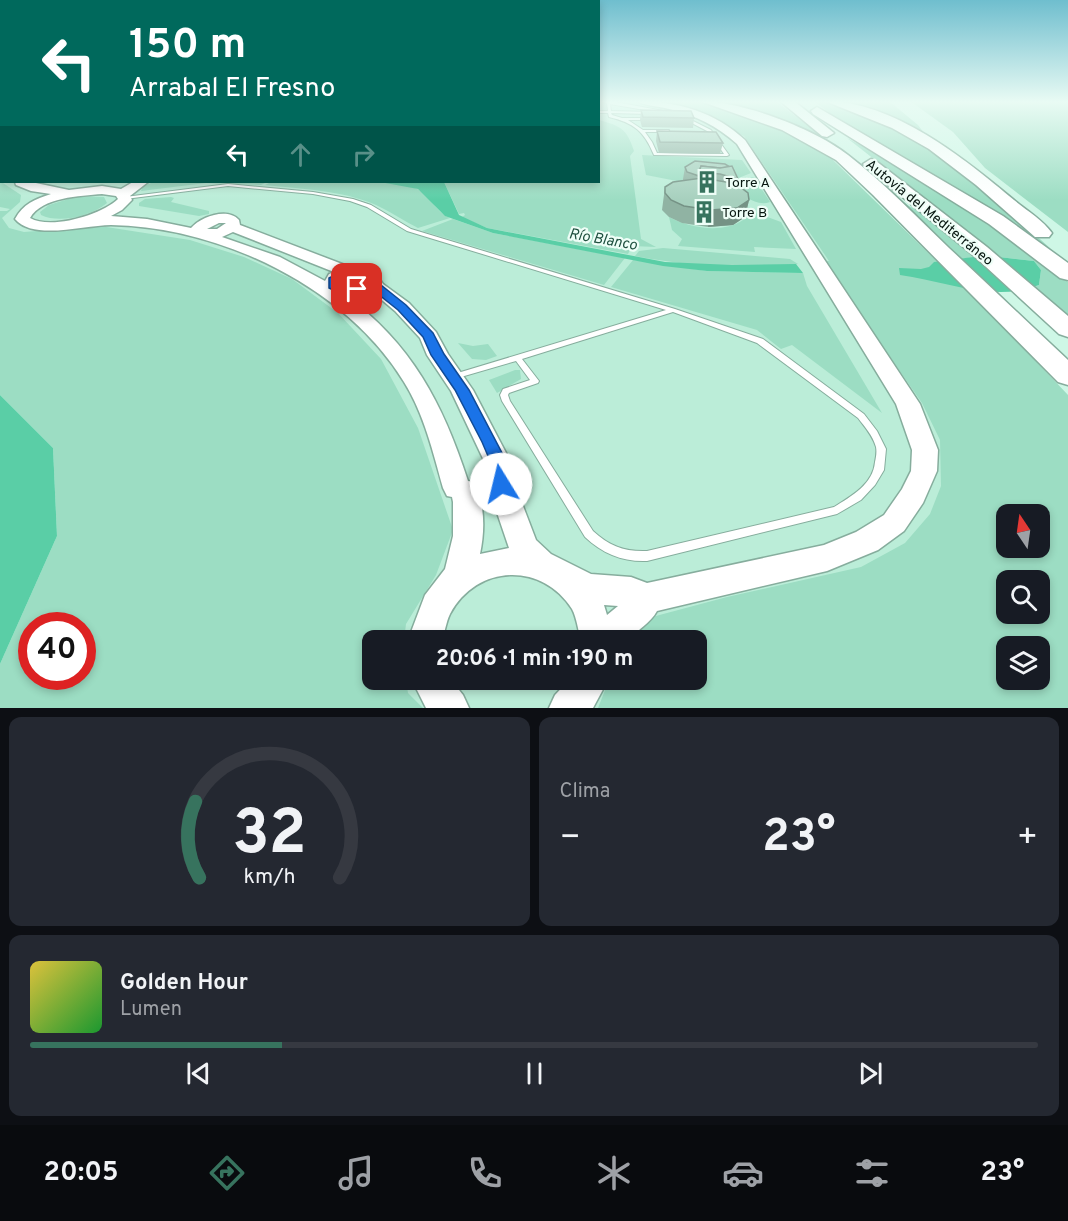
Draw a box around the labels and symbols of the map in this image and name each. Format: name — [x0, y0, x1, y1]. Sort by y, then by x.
street label: Autovía del Mediterráneo — [862, 156, 996, 270]
building icon: Torre A — [694, 169, 720, 195]
place label: Torre A — [725, 175, 770, 192]
building icon: Torre B — [691, 199, 717, 225]
place label: Torre B — [722, 205, 767, 222]
water label: Río Blanco — [567, 225, 638, 256]
pin — [331, 263, 382, 314]
position arrow — [469, 452, 533, 516]
north arrow — [996, 504, 1050, 558]
speed limit sign: 40 — [18, 612, 96, 690]

